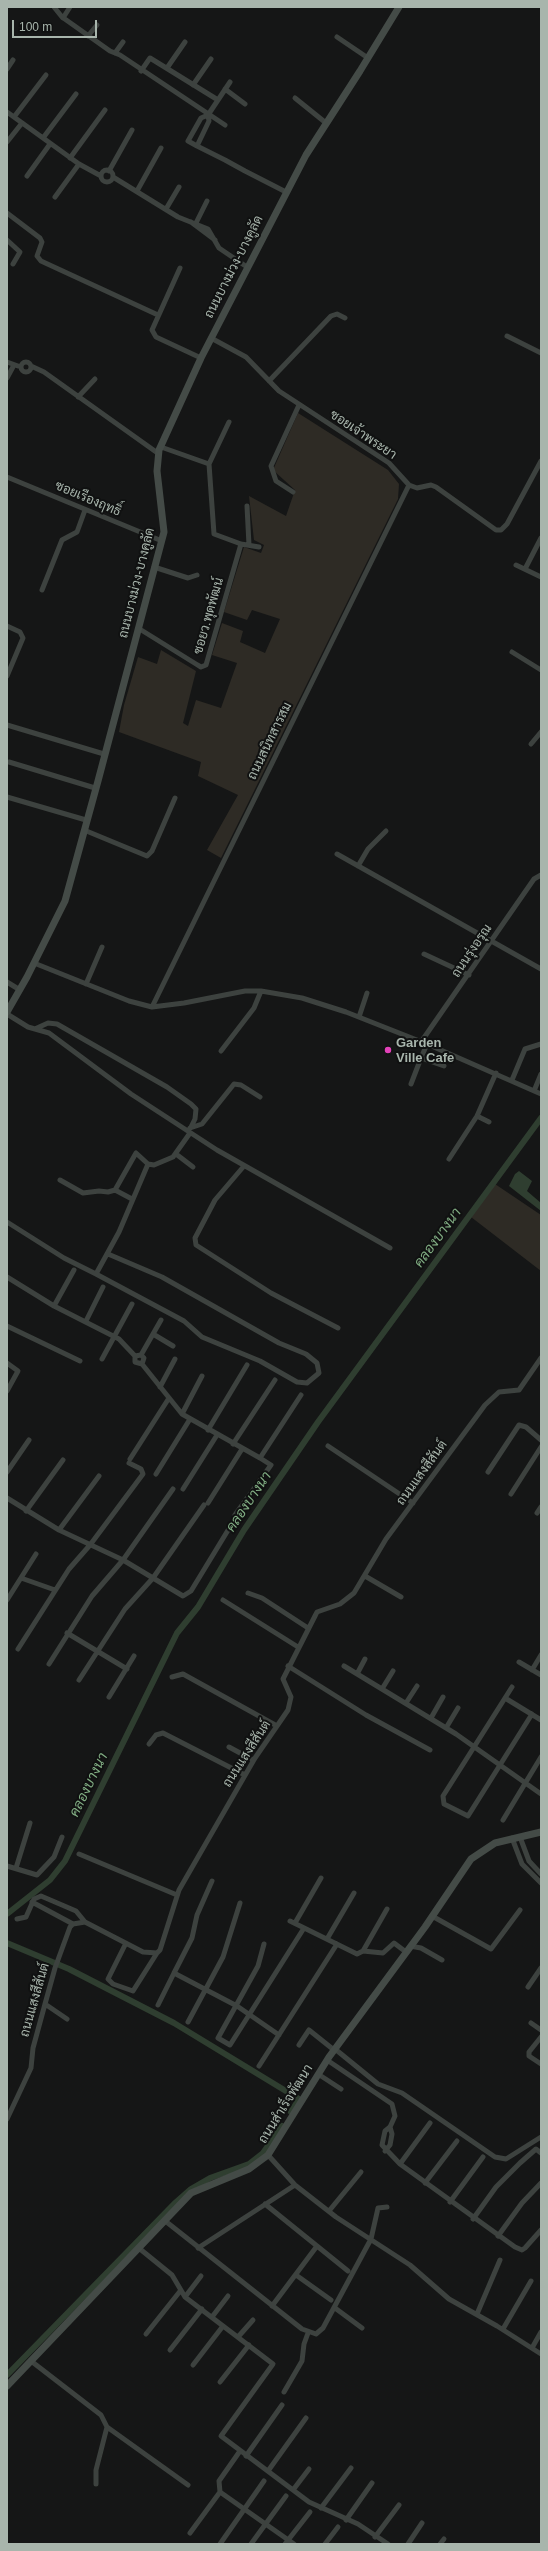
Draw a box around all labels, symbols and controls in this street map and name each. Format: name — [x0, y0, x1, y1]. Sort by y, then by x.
scale bar — [14, 12, 99, 38]
text: 100 m — [19, 20, 52, 34]
street label: ถนนบางม่วง-บางคูลัด — [201, 213, 267, 321]
street label: ซอยเจ้าพระยา — [327, 407, 399, 463]
street label: ซอยเรืองฤทธิ์ — [53, 478, 123, 520]
street label: ถนนบางม่วง-บางคูลัด — [116, 526, 158, 640]
street label: ซอยว.พุดพัฒน์ — [191, 576, 227, 656]
street label: ถนนสนิทสารสม — [245, 700, 295, 782]
street label: ถนนรุ่งอรุณ — [448, 921, 496, 981]
place label: Garden Ville Cafe — [396, 1035, 454, 1066]
marker: Garden Ville Cafe — [383, 1045, 393, 1055]
water label: คลองบางนา — [411, 1205, 465, 1271]
street label: ถนนแสงสีสันต์ — [393, 1438, 451, 1508]
water label: คลองบางนา — [223, 1469, 275, 1535]
street label: ถนนแสงสีสันต์ — [220, 1718, 274, 1790]
water label: คลองบางนา — [66, 1750, 112, 1820]
street label: ถนนแสงสีสันต์ — [17, 1961, 53, 2039]
street label: ถนนสำเร็จพัฒนา — [255, 2062, 317, 2146]

